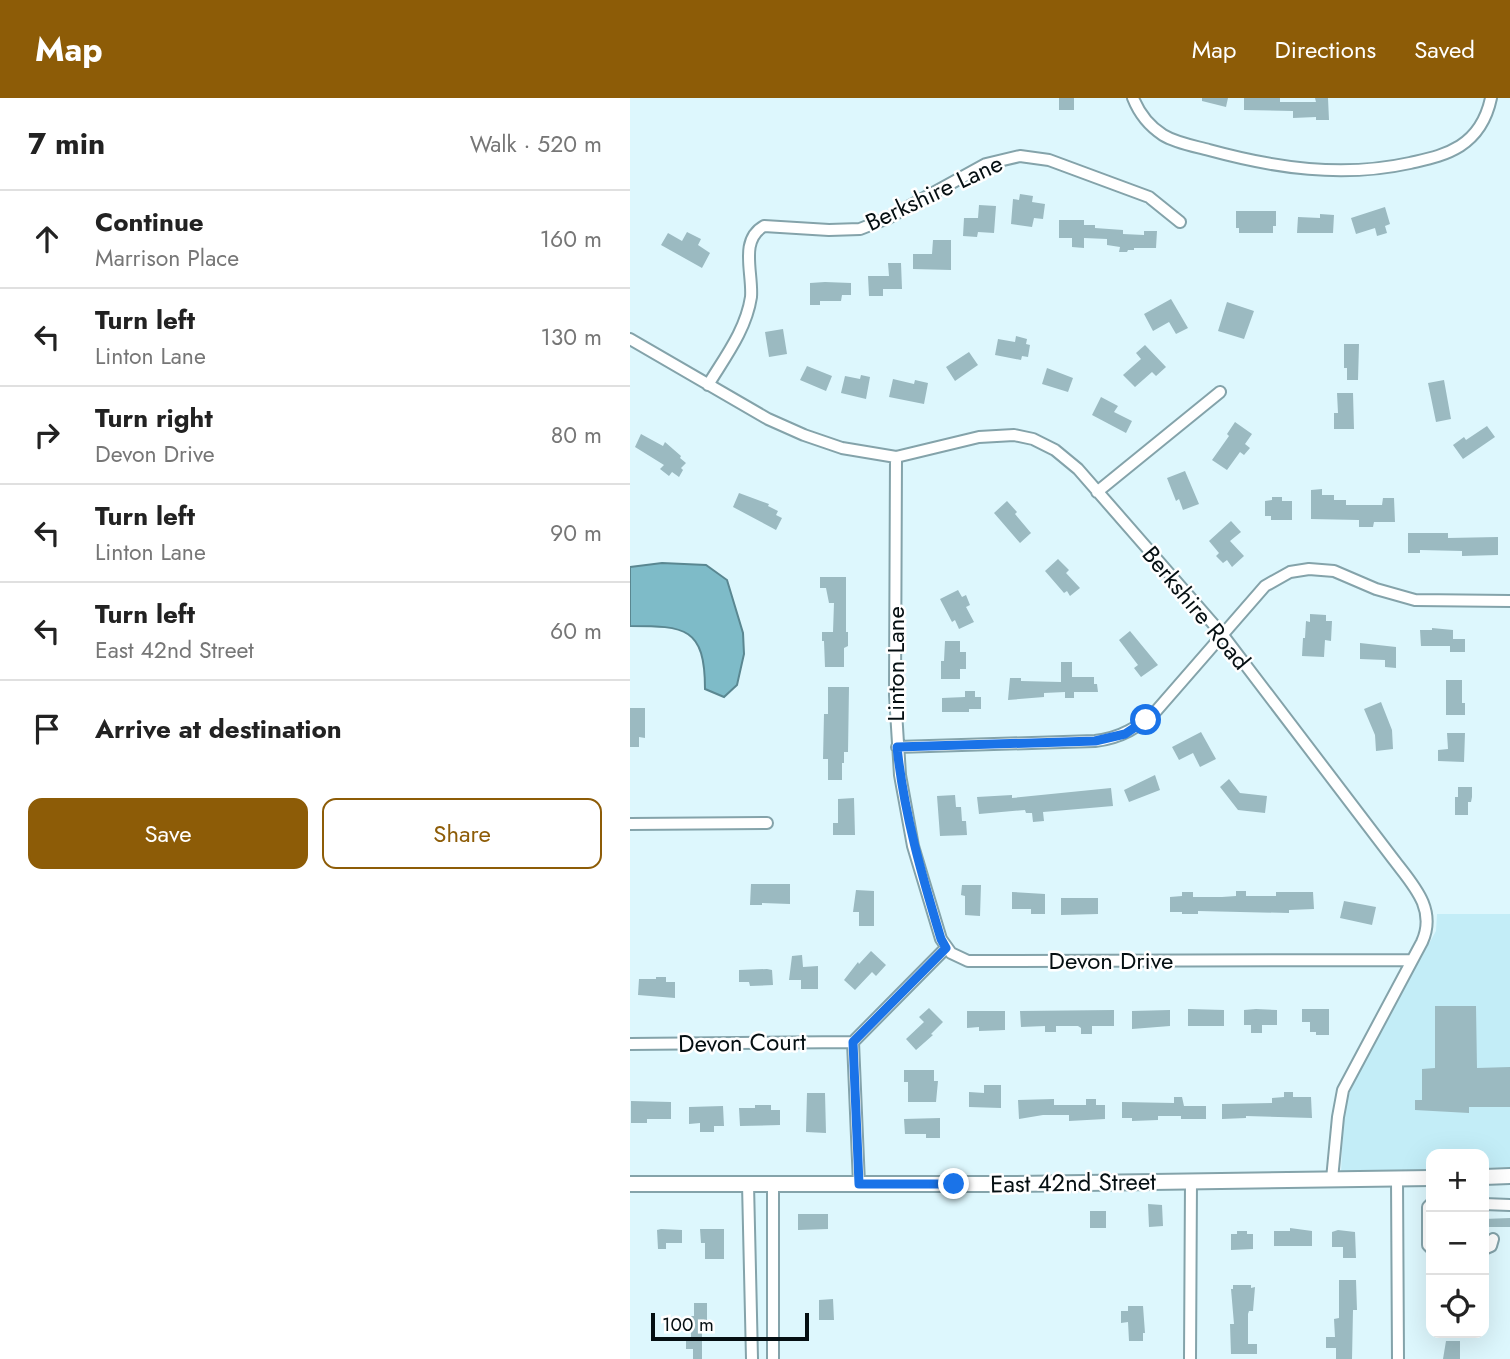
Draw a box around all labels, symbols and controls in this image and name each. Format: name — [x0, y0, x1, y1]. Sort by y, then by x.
text: Map — [35, 26, 103, 73]
text: Map — [1192, 32, 1237, 67]
text: Directions — [1275, 32, 1376, 67]
text: Saved — [1414, 32, 1475, 67]
text: 7 min — [28, 122, 105, 165]
text: Walk · 520 m — [470, 127, 602, 161]
street label: Berkshire Lane — [859, 145, 1008, 240]
text: Continue — [95, 203, 204, 241]
icon: ahead — [28, 220, 66, 258]
text: 160 m — [540, 222, 602, 256]
text: Marrison Place — [95, 241, 239, 275]
text: Turn left — [95, 301, 195, 339]
icon: left — [28, 318, 66, 356]
text: 130 m — [540, 320, 602, 354]
text: Linton Lane — [95, 339, 206, 373]
text: Turn right — [95, 399, 213, 437]
icon: right — [28, 416, 66, 454]
text: 80 m — [551, 418, 602, 452]
text: Devon Drive — [95, 437, 215, 471]
text: Turn left — [95, 497, 195, 535]
icon: left — [28, 514, 66, 552]
text: 90 m — [550, 516, 602, 550]
text: Linton Lane — [95, 535, 206, 569]
street label: Berkshire Road — [1134, 538, 1259, 677]
text: Turn left — [95, 595, 195, 633]
street label: Linton Lane — [878, 606, 913, 722]
icon: left — [28, 612, 66, 650]
text: 60 m — [550, 614, 602, 648]
text: East 42nd Street — [95, 633, 254, 667]
route start — [1130, 704, 1161, 735]
icon: arrive — [28, 710, 66, 748]
text: Arrive at destination — [95, 710, 342, 748]
button: Save — [28, 798, 308, 869]
button: Share — [322, 798, 602, 869]
street label: Devon Drive — [1049, 943, 1173, 978]
street label: Devon Court — [678, 1024, 806, 1061]
map controls — [1426, 1149, 1489, 1338]
button: + — [1426, 1149, 1489, 1212]
street label: East 42nd Street — [990, 1164, 1156, 1201]
route end — [938, 1168, 969, 1199]
button: − — [1426, 1212, 1489, 1275]
button: locate — [1426, 1275, 1489, 1338]
scale bar — [651, 1310, 808, 1342]
text: 100 m — [662, 1311, 714, 1338]

